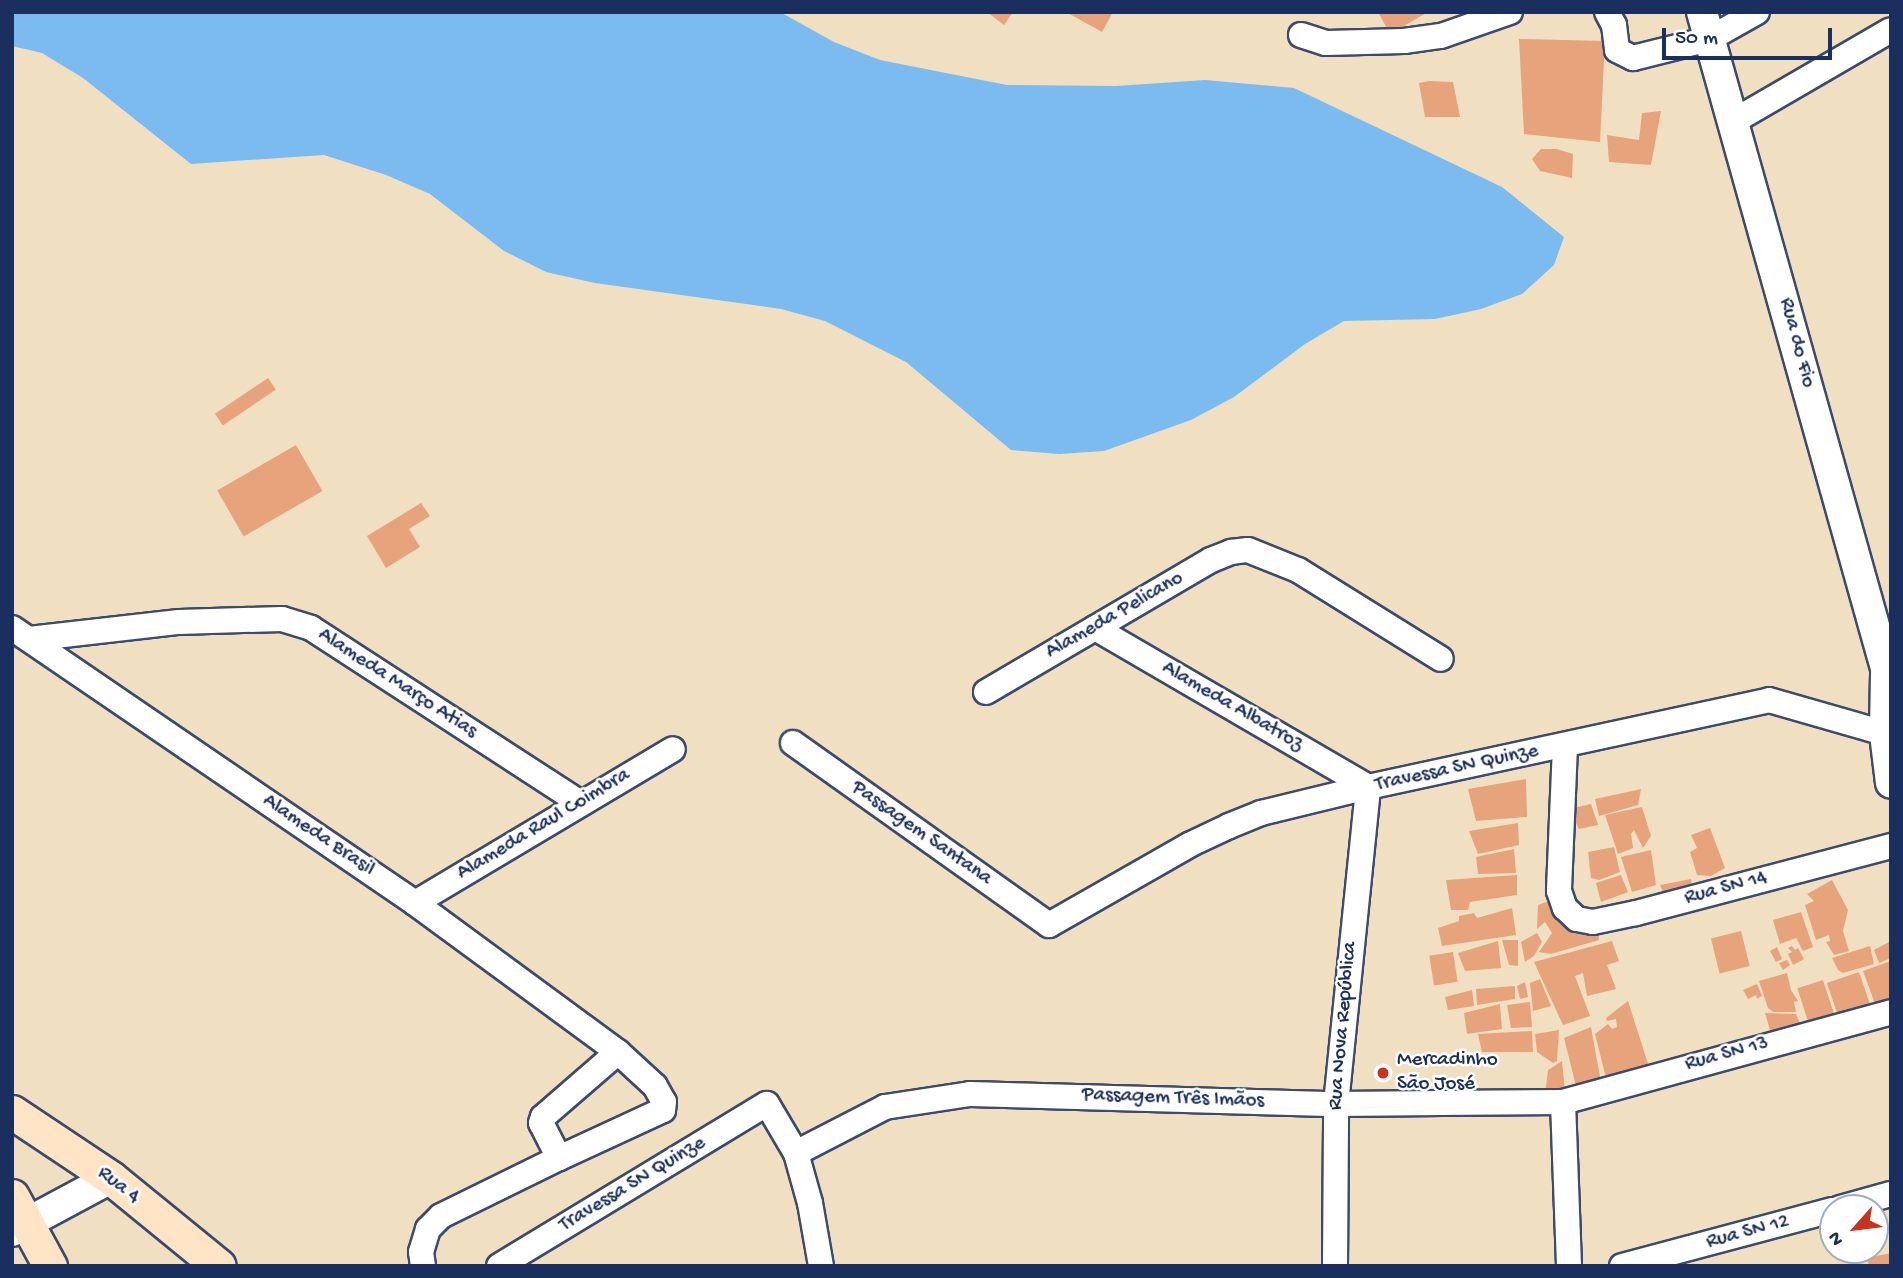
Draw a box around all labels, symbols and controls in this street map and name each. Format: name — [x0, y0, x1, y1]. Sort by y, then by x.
scale bar — [1665, 14, 1835, 58]
text: 50 m — [1675, 27, 1718, 52]
street label: Rua do Fio — [1772, 295, 1820, 391]
street label: Alameda Pelicano — [1042, 566, 1188, 666]
street label: Alameda Março Atias — [313, 623, 481, 745]
street label: Alameda Albatroz — [1157, 656, 1307, 758]
street label: Travessa SN Quinze — [1373, 739, 1541, 799]
street label: Alameda Raul Coimbra — [453, 763, 635, 887]
street label: Passagem Santana — [846, 776, 996, 892]
street label: Alameda Brasil — [257, 789, 379, 883]
street label: Rua SN 14 — [1682, 866, 1770, 912]
street label: Rua Nova República — [1324, 941, 1364, 1111]
street label: Rua SN 13 — [1683, 1032, 1771, 1078]
place label: Mercadinho São José — [1397, 1048, 1498, 1098]
marker: Mercadinho São José — [1375, 1065, 1391, 1081]
street label: Passagem Três Imãos — [1081, 1083, 1265, 1115]
street label: Travessa SN Quinze — [555, 1131, 711, 1239]
street label: Rua 4 — [91, 1162, 145, 1210]
north arrow — [1819, 1194, 1889, 1264]
street label: Rua SN 12 — [1704, 1210, 1792, 1256]
text: N — [1824, 1227, 1850, 1249]

